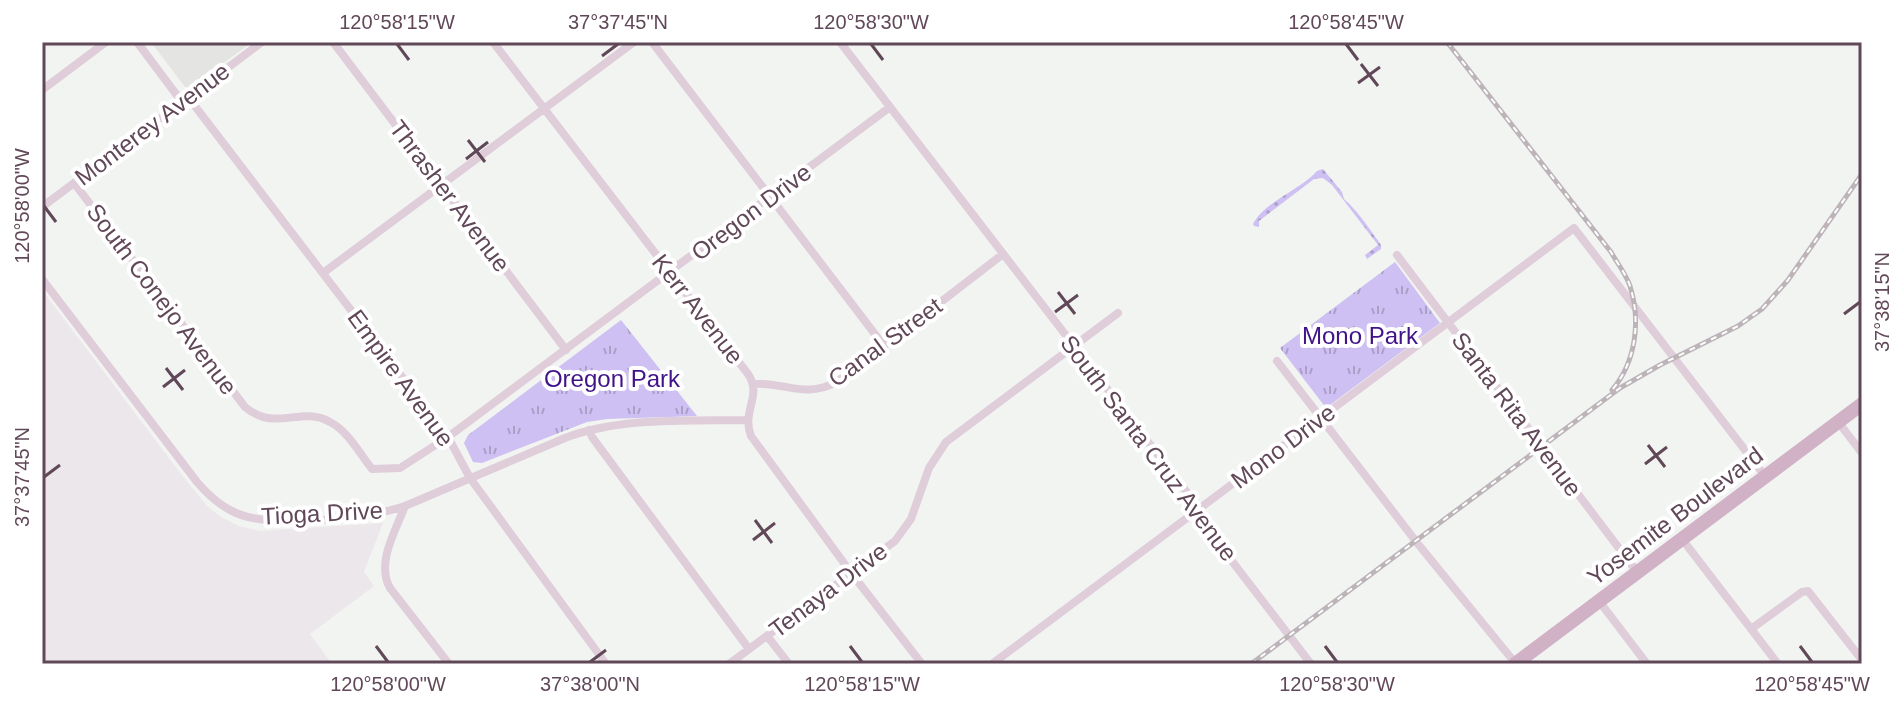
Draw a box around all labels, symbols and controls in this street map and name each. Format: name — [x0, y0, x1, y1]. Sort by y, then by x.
text: 120°58'15"W — [339, 11, 455, 33]
text: 37°37'45"N — [568, 11, 668, 33]
text: 120°58'30"W — [813, 11, 929, 33]
text: 120°58'45"W — [1288, 11, 1404, 33]
street label: Monterey Avenue — [69, 57, 235, 191]
street label: Thrasher Avenue — [384, 115, 516, 277]
text: 120°58'00"W — [11, 148, 33, 264]
street label: Oregon Drive — [686, 158, 816, 266]
street label: South Conejo Avenue — [81, 198, 243, 400]
street label: Kerr Avenue — [647, 249, 749, 369]
text: 37°38'15"N — [1871, 252, 1893, 352]
street label: Canal Street — [823, 292, 947, 392]
street label: Empire Avenue — [342, 304, 460, 452]
park label: Mono Park — [1302, 322, 1419, 349]
street label: Santa Rita Avenue — [1447, 327, 1587, 501]
street label: South Santa Cruz Avenue — [1055, 330, 1243, 566]
park label: Oregon Park — [544, 365, 681, 392]
street label: Mono Drive — [1226, 398, 1340, 494]
text: 37°37'45"N — [11, 427, 33, 527]
street label: Yosemite Boulevard — [1582, 441, 1768, 591]
street label: Tioga Drive — [260, 496, 384, 530]
street label: Tenaya Drive — [764, 537, 892, 643]
text: 120°58'00"W — [330, 673, 446, 695]
text: 37°38'00"N — [540, 673, 640, 695]
text: 120°58'15"W — [804, 673, 920, 695]
text: 120°58'30"W — [1279, 673, 1395, 695]
text: 120°58'45"W — [1754, 673, 1870, 695]

